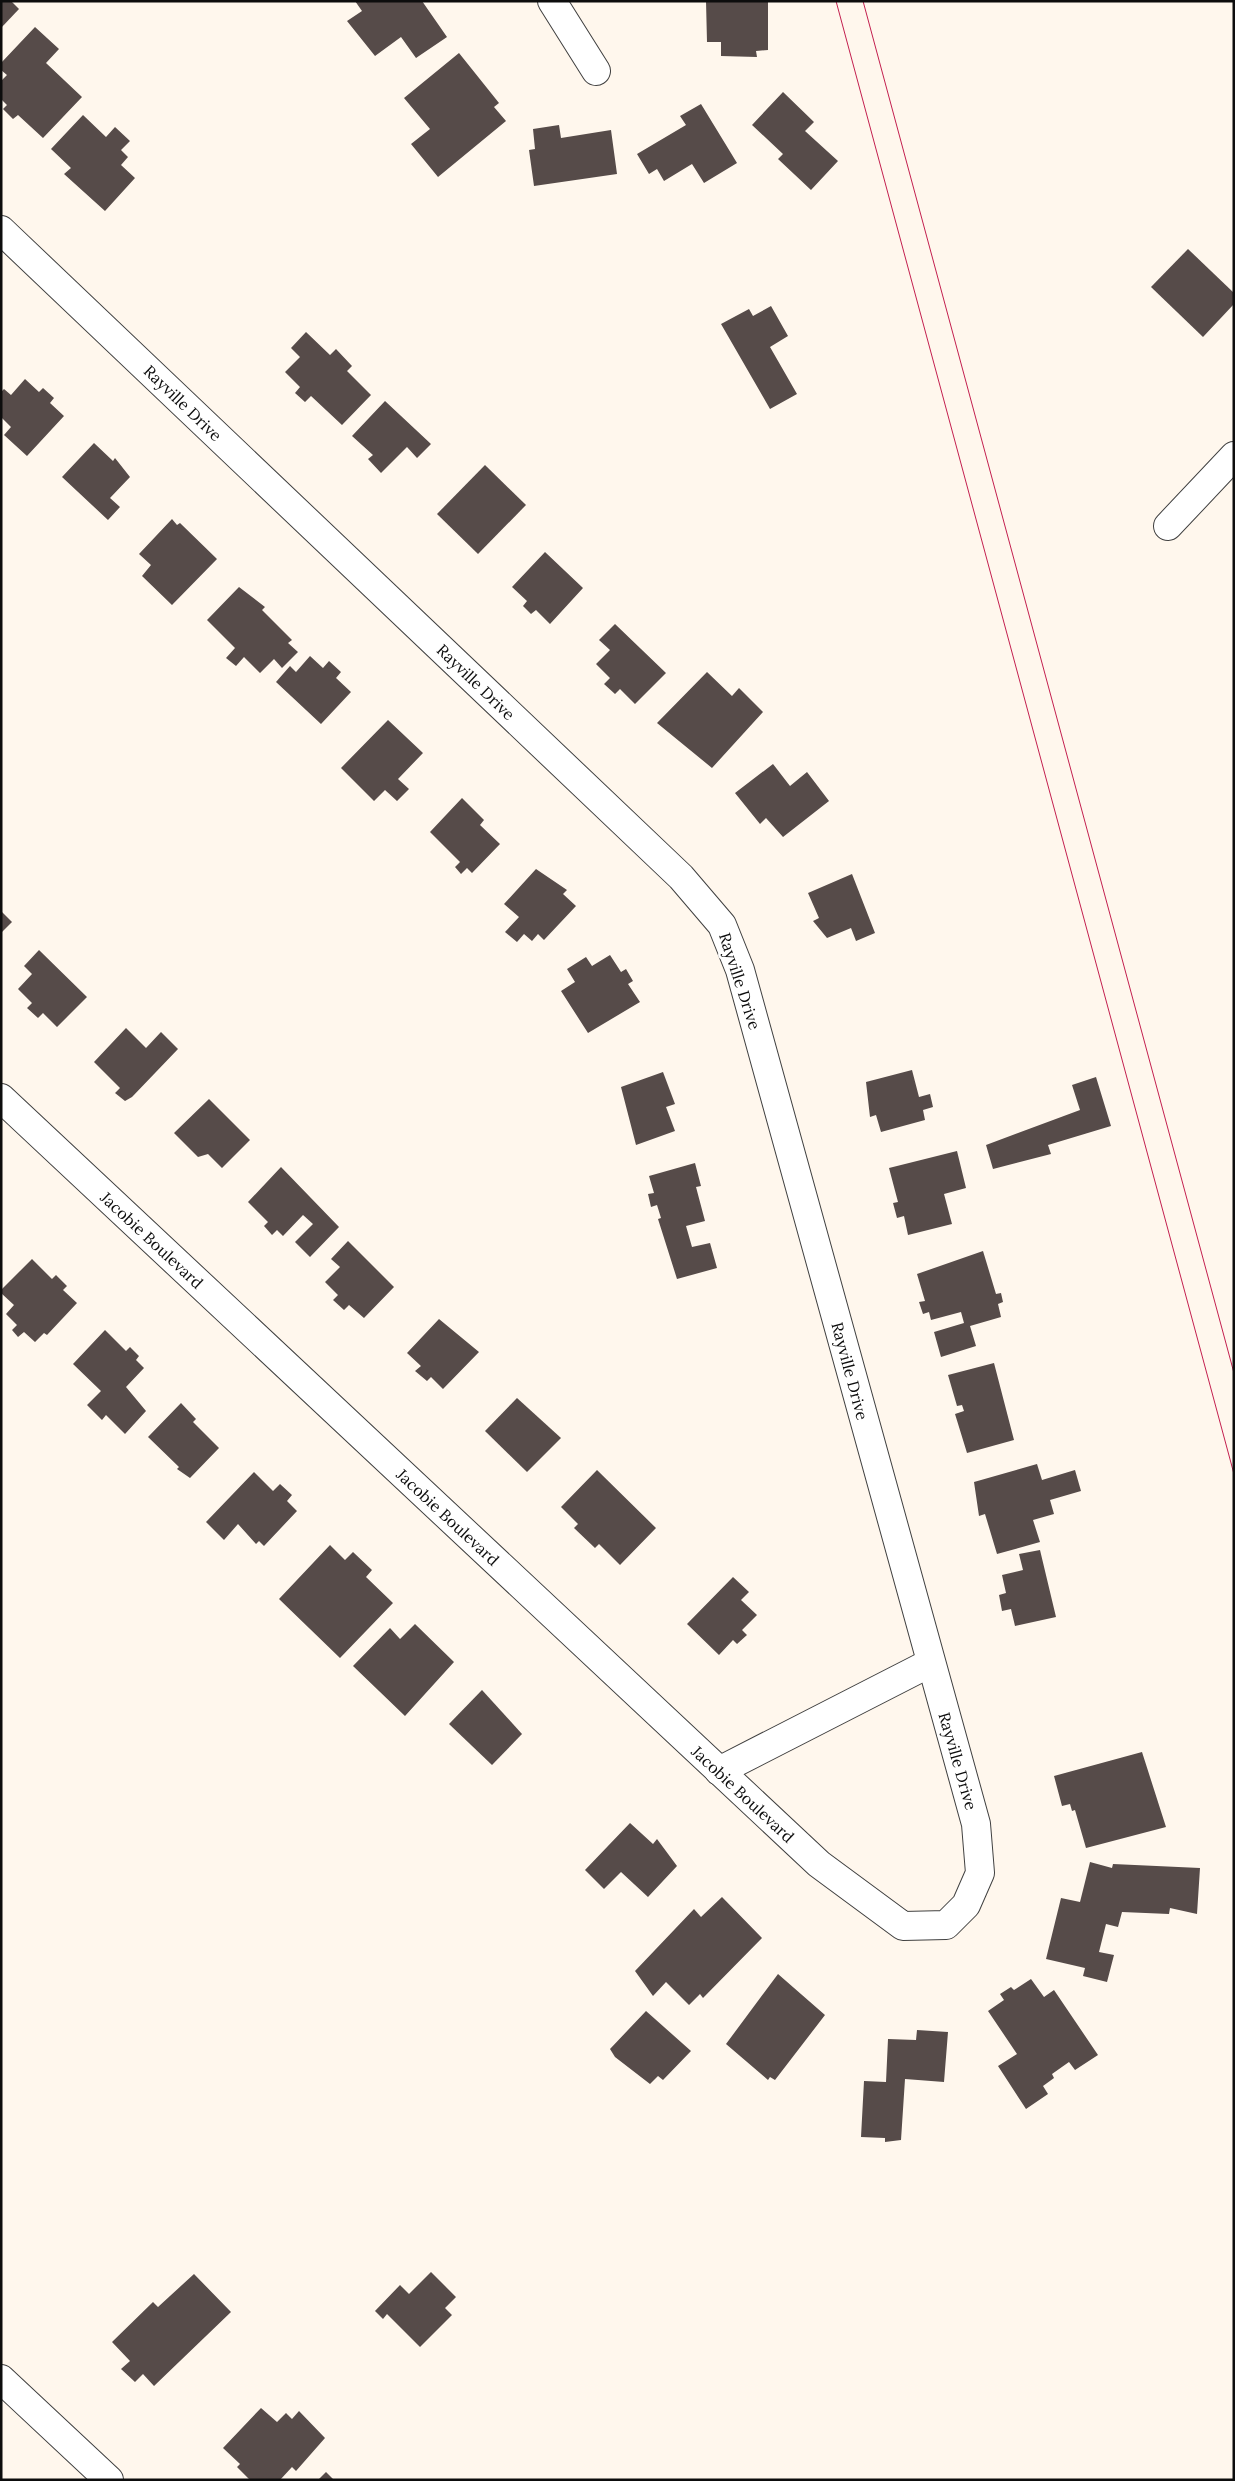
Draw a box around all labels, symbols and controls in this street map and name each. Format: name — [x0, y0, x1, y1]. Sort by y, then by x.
street label: Rayville Drive — [140, 361, 226, 445]
street label: Rayville Drive — [433, 640, 519, 724]
street label: Rayville Drive — [715, 930, 765, 1032]
street label: Jacobie Boulevard — [96, 1187, 208, 1293]
street label: Rayville Drive — [827, 1320, 873, 1423]
street label: Jacobie Boulevard — [392, 1464, 504, 1570]
street label: Rayville Drive — [934, 1710, 982, 1812]
street label: Jacobie Boulevard — [687, 1741, 799, 1847]

